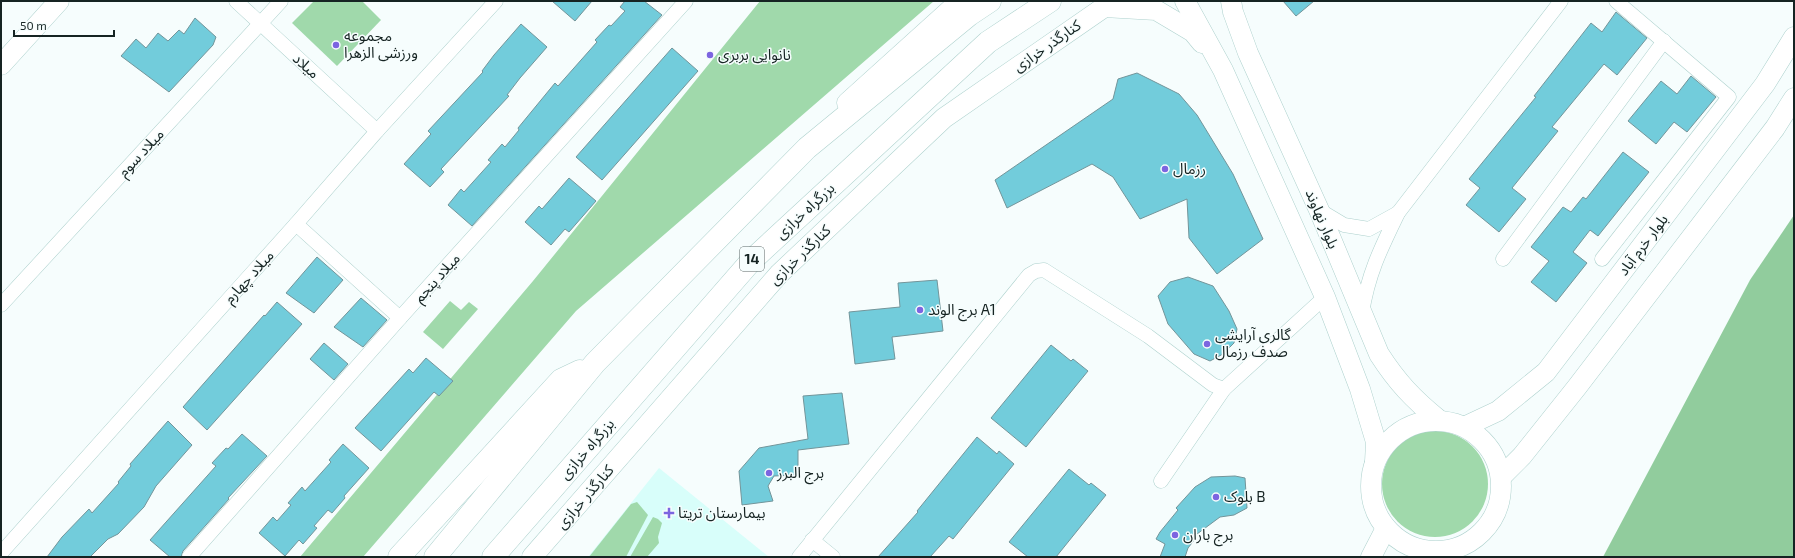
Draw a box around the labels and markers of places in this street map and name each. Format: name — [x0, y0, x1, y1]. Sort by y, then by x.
place label: مجموعه ورزشی الزهرا — [344, 26, 418, 62]
marker: مجموعه ورزشی الزهرا — [331, 40, 341, 50]
place label: نانوایی بربری — [718, 45, 791, 64]
marker: نانوایی بربری — [705, 50, 715, 60]
place label: رزمال — [1173, 159, 1206, 178]
marker: رزمال — [1160, 164, 1170, 174]
place label: برج الوند A1 — [928, 300, 996, 322]
marker: برج الوند A1 — [915, 305, 925, 315]
place label: گالری آرایشی صدف رزمال — [1215, 325, 1291, 361]
marker: گالری آرایشی صدف رزمال — [1202, 339, 1212, 349]
place label: برج البرز — [776, 463, 824, 485]
marker: برج البرز — [764, 468, 774, 478]
place label: بلوک B — [1224, 487, 1265, 506]
marker: بلوک B — [1211, 492, 1221, 502]
place label: بیمارستان تریتا — [678, 503, 765, 522]
marker: بیمارستان تریتا — [663, 507, 675, 519]
place label: برج باران — [1183, 525, 1233, 547]
marker: برج باران — [1170, 530, 1180, 540]

